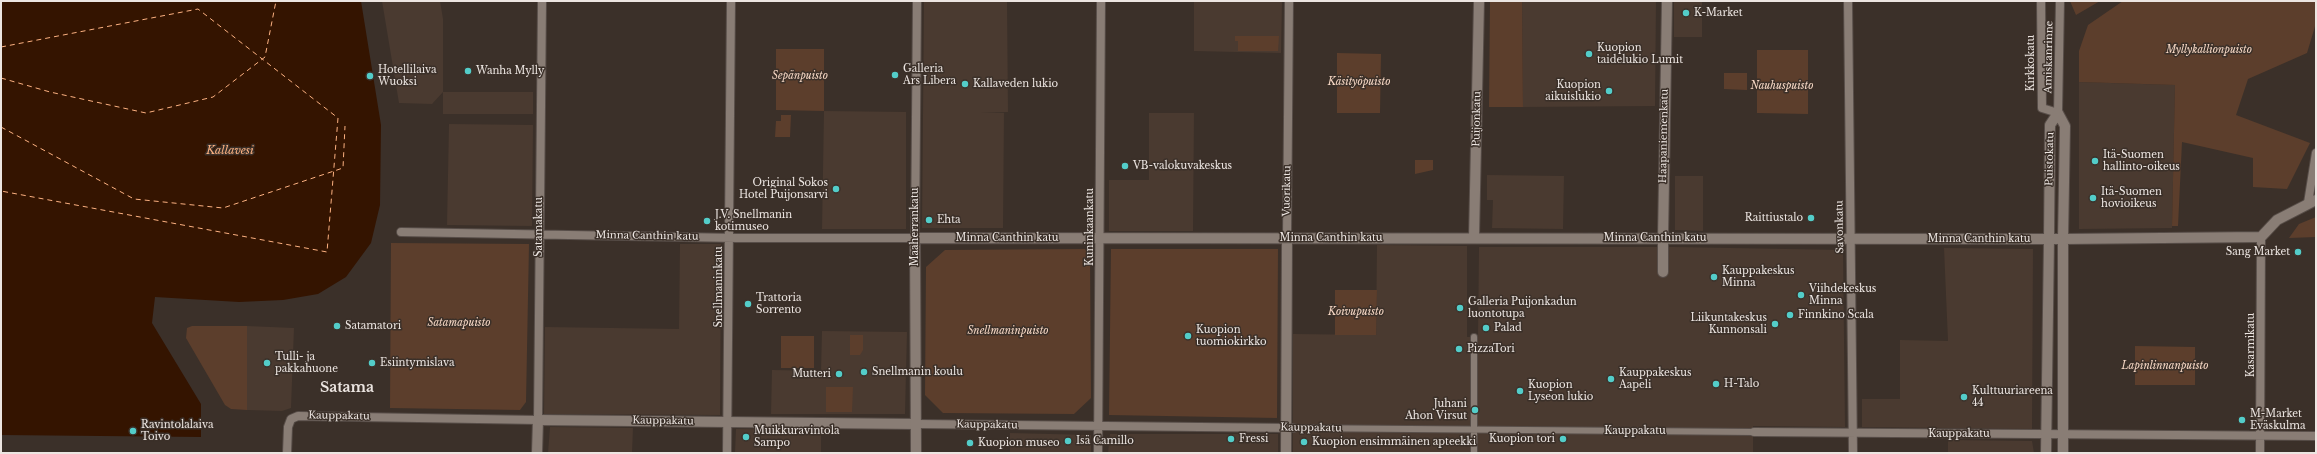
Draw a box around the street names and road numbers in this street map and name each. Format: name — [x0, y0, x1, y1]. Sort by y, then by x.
street label: Amiskanrinne — [2042, 21, 2056, 93]
street label: Kirkkokatu — [2025, 35, 2037, 91]
street label: Haapaniemenkatu — [1657, 89, 1671, 183]
street label: Puijonkatu — [1471, 91, 1483, 147]
street label: Puistokatu — [2044, 132, 2056, 186]
street label: Vuorikatu — [1281, 165, 1293, 217]
street label: Maaherrankatu — [909, 188, 921, 266]
street label: Kuninkaankatu — [1084, 188, 1096, 266]
street label: Satamakatu — [533, 197, 545, 257]
street label: Savonkatu — [1834, 200, 1846, 254]
street label: Minna Canthin katu — [595, 229, 699, 243]
street label: Minna Canthin katu — [956, 232, 1058, 244]
street label: Minna Canthin katu — [1280, 232, 1382, 244]
street label: Minna Canthin katu — [1604, 232, 1706, 244]
street label: Minna Canthin katu — [1928, 233, 2030, 245]
street label: Snellmaninkatu — [713, 246, 725, 328]
street label: Kasarmikatu — [2245, 313, 2257, 377]
street label: Kauppakatu — [308, 409, 370, 423]
street label: Kauppakatu — [632, 414, 694, 428]
street label: Kauppakatu — [956, 418, 1018, 432]
street label: Kauppakatu — [1280, 421, 1342, 435]
street label: Kauppakatu — [1604, 425, 1666, 437]
street label: Kauppakatu — [1928, 428, 1990, 440]

